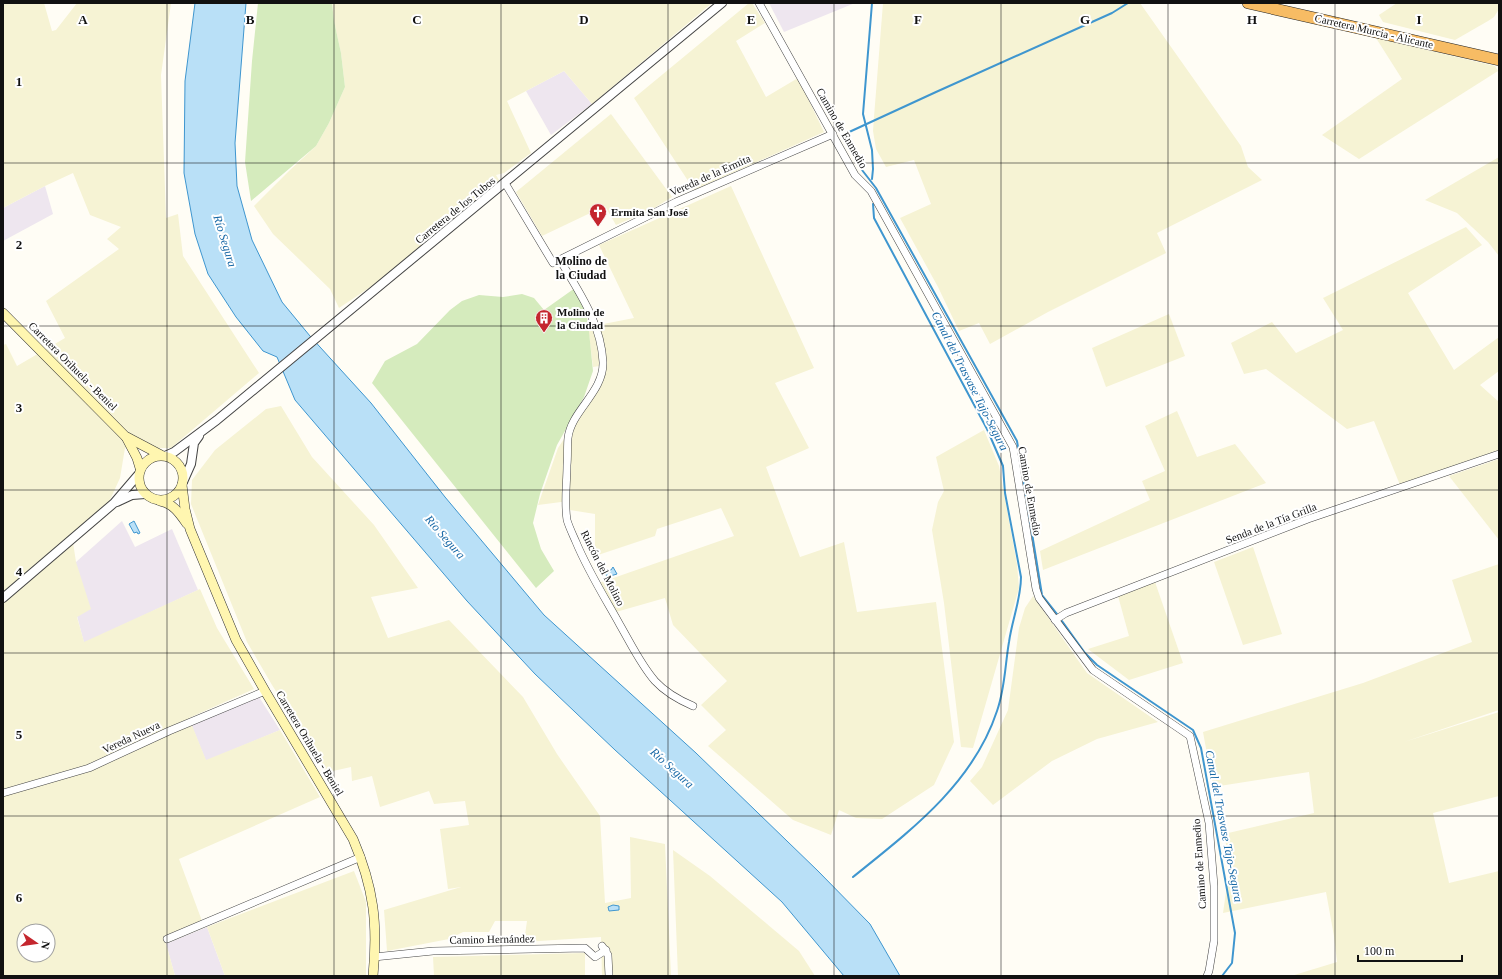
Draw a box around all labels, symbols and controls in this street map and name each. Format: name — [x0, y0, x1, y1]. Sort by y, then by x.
text: A — [78, 12, 88, 27]
text: B — [246, 12, 255, 27]
text: C — [412, 12, 422, 27]
text: D — [579, 12, 589, 27]
text: E — [747, 12, 755, 27]
text: F — [914, 12, 922, 27]
text: G — [1080, 12, 1090, 27]
text: H — [1247, 12, 1257, 27]
street label: Carretera Murcia - Alicante — [1314, 12, 1435, 51]
text: I — [1416, 12, 1422, 27]
text: 1 — [16, 74, 22, 89]
street label: Camino de Enmedio — [814, 86, 870, 171]
street label: Vereda de la Ermita — [668, 152, 752, 198]
street label: Carretera de los Tubos — [413, 174, 497, 246]
church icon: Ermita San José — [588, 202, 608, 227]
place label: Ermita San José — [611, 206, 688, 218]
water label: Río Segura — [210, 212, 240, 269]
text: 2 — [16, 237, 22, 252]
district label: Molino de la Ciudad — [555, 254, 608, 282]
place label: Molino de la Ciudad — [557, 306, 604, 331]
building icon: Molino de la Ciudad — [534, 308, 554, 333]
water label: Canal del Trasvase Tajo-Segura — [929, 309, 1011, 453]
street label: Carretera Orihuela - Beniel — [26, 319, 120, 413]
text: 3 — [16, 400, 23, 415]
street label: Camino de Enmedio — [1016, 445, 1044, 537]
street label: Senda de la Tía Grilla — [1224, 500, 1318, 546]
water label: Río Segura — [421, 511, 468, 562]
street label: Rincón del Molino — [579, 528, 627, 608]
text: 4 — [16, 564, 23, 579]
street label: Carretera Orihuela - Beniel — [274, 688, 346, 798]
street label: Vereda Nueva — [100, 718, 162, 756]
text: 5 — [16, 727, 23, 742]
water label: Río Segura — [647, 744, 697, 791]
water label: Canal del Trasvase Tajo-Segura — [1202, 749, 1246, 903]
street label: Camino de Enmedio — [1190, 818, 1208, 910]
text: 6 — [16, 890, 23, 905]
north arrow — [16, 923, 56, 963]
street label: Camino Hernández — [449, 932, 535, 946]
scale bar — [1358, 937, 1462, 963]
text: N — [39, 940, 52, 951]
text: 100 m — [1364, 944, 1395, 958]

